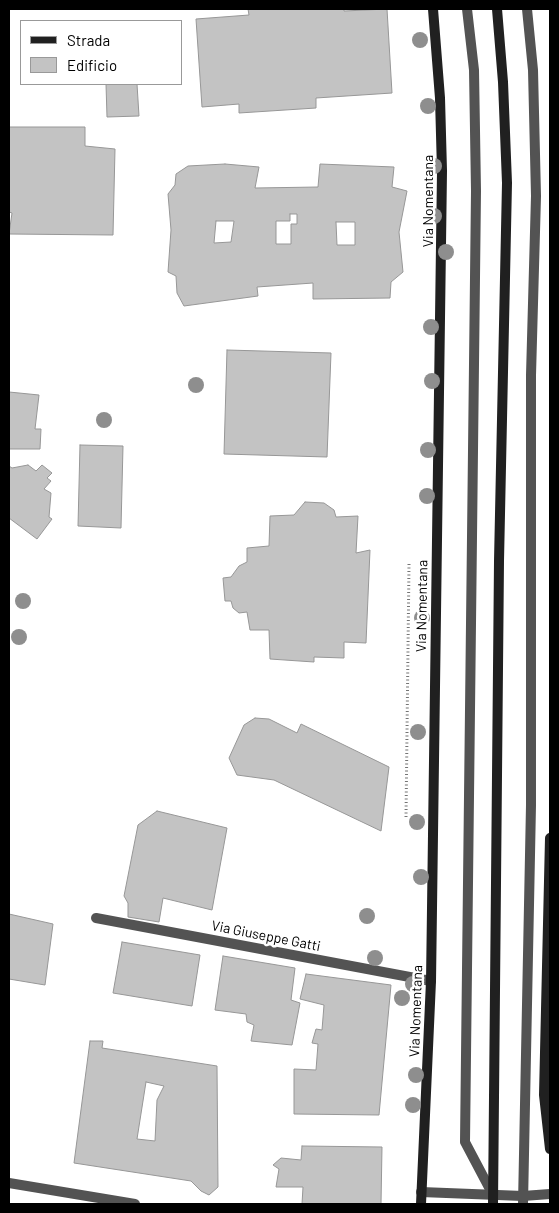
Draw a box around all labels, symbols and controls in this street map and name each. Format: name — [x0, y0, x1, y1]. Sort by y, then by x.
legend — [20, 20, 182, 85]
text: Strada — [67, 31, 110, 49]
text: Edificio — [67, 56, 117, 74]
street label: Via Nomentana — [420, 155, 436, 247]
street label: Via Nomentana — [413, 560, 431, 652]
street label: Via Giuseppe Gatti — [210, 917, 322, 955]
street label: Via Nomentana — [406, 965, 426, 1057]

